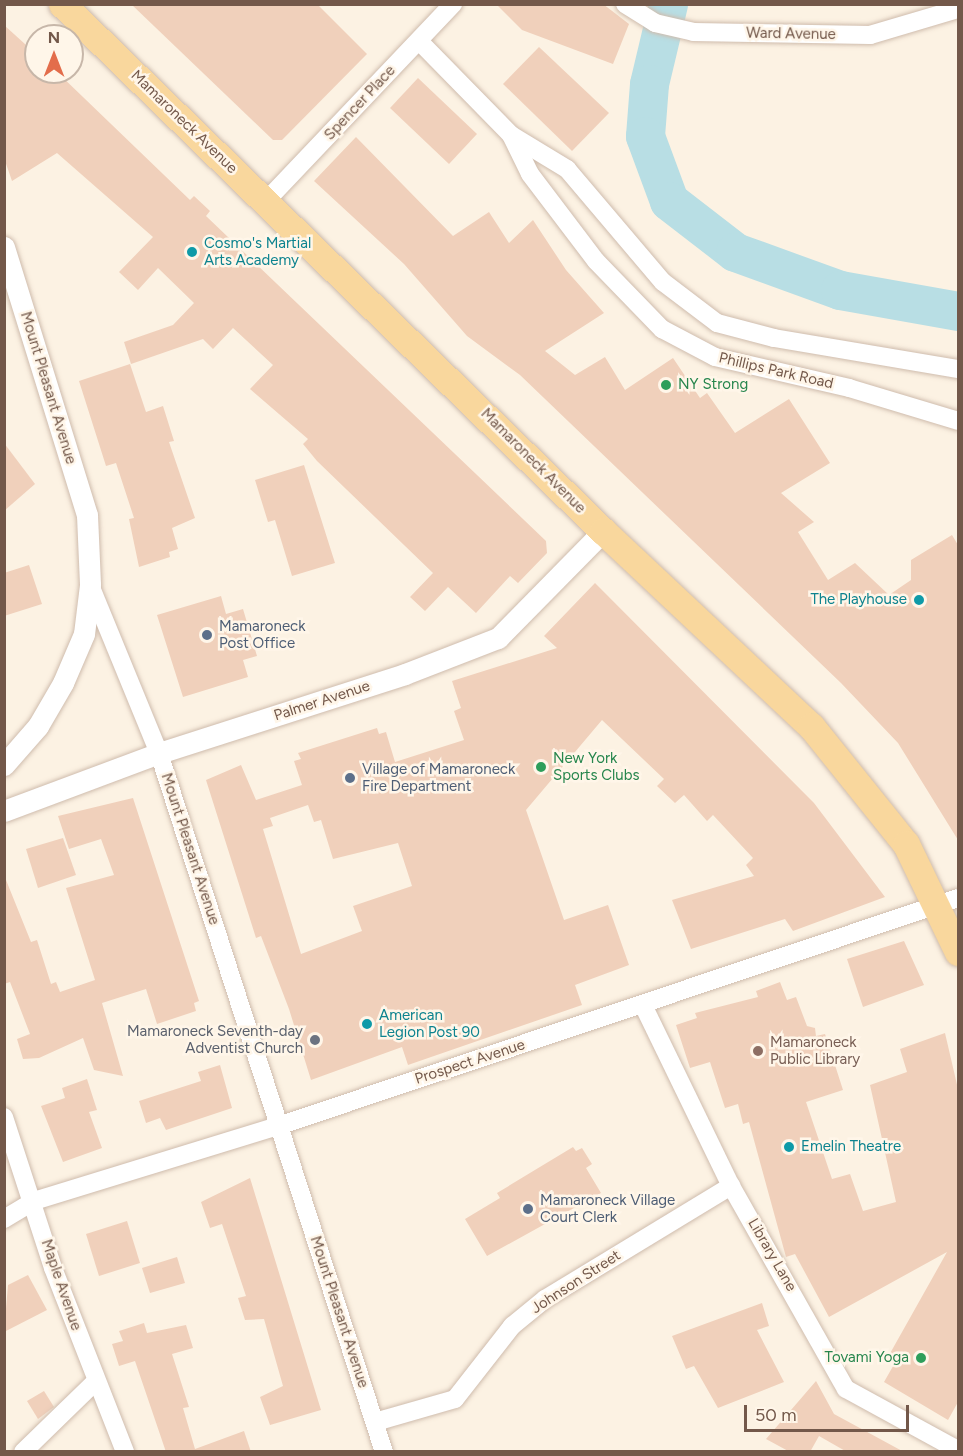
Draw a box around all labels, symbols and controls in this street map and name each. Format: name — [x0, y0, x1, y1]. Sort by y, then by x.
north arrow — [24, 24, 84, 84]
street label: Ward Avenue — [746, 24, 836, 44]
text: N — [48, 28, 60, 47]
street label: Spencer Place — [321, 62, 399, 144]
street label: Mamaroneck Avenue — [127, 67, 241, 177]
place label: Cosmo's Martial Arts Academy — [204, 234, 311, 269]
marker: Cosmo's Martial Arts Academy — [185, 245, 199, 259]
street label: Mount Pleasant Avenue — [16, 310, 80, 466]
street label: Phillips Park Road — [717, 349, 835, 393]
place label: NY Strong — [678, 376, 748, 394]
marker: NY Strong — [659, 378, 673, 392]
street label: Mamaroneck Avenue — [477, 405, 589, 517]
place label: The Playhouse — [810, 591, 907, 609]
marker: The Playhouse — [912, 593, 926, 607]
place label: Mamaroneck Post Office — [219, 617, 305, 652]
marker: Mamaroneck Post Office — [200, 628, 214, 642]
street label: Palmer Avenue — [272, 677, 372, 725]
place label: New York Sports Clubs — [553, 749, 639, 784]
place label: Village of Mamaroneck Fire Department — [362, 760, 515, 795]
marker: New York Sports Clubs — [534, 760, 548, 774]
street label: Mount Pleasant Avenue — [157, 771, 223, 927]
marker: Village of Mamaroneck Fire Department — [343, 771, 357, 785]
place label: American Legion Post 90 — [379, 1006, 480, 1041]
marker: American Legion Post 90 — [360, 1017, 374, 1031]
place label: Mamaroneck Seventh-day Adventist Church — [127, 1022, 303, 1057]
marker: Mamaroneck Seventh-day Adventist Church — [308, 1033, 322, 1047]
place label: Mamaroneck Public Library — [770, 1033, 860, 1068]
street label: Prospect Avenue — [413, 1036, 527, 1088]
marker: Mamaroneck Public Library — [751, 1044, 765, 1058]
place label: Emelin Theatre — [801, 1138, 901, 1156]
marker: Emelin Theatre — [782, 1140, 796, 1154]
place label: Mamaroneck Village Court Clerk — [540, 1191, 675, 1226]
marker: Mamaroneck Village Court Clerk — [521, 1202, 535, 1216]
street label: Library Lane — [744, 1215, 800, 1295]
street label: Mount Pleasant Avenue — [306, 1234, 372, 1390]
street label: Maple Avenue — [37, 1237, 85, 1333]
street label: Johnson Street — [528, 1246, 624, 1318]
place label: Tovami Yoga — [825, 1349, 909, 1367]
marker: Tovami Yoga — [914, 1351, 928, 1365]
scale bar — [747, 1393, 912, 1431]
text: 50 m — [755, 1404, 797, 1426]

